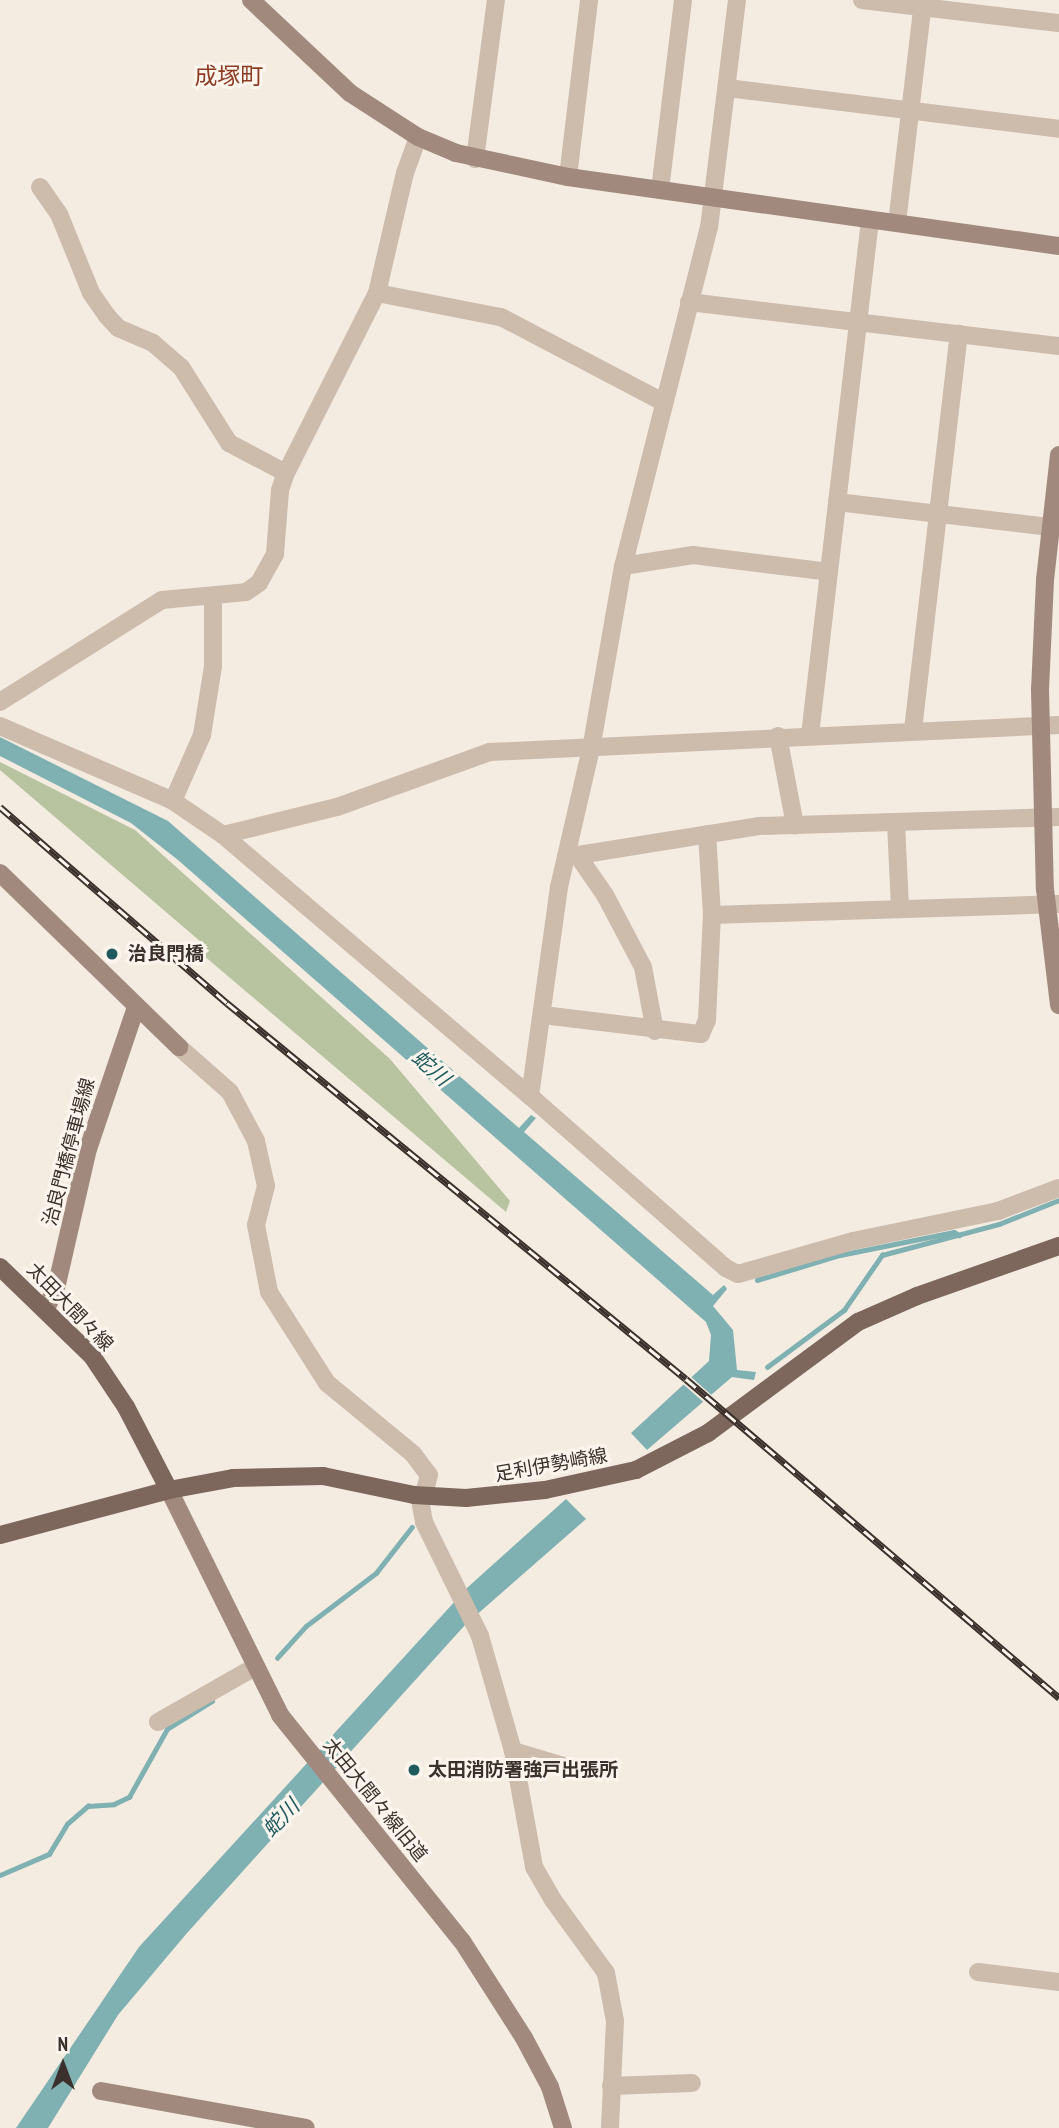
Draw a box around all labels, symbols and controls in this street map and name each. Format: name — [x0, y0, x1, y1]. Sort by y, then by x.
district label: 成塚町 — [195, 62, 263, 90]
place label: 治良門橋 — [128, 943, 204, 965]
marker: 治良門橋 — [102, 944, 122, 964]
water label: 蛇川 — [407, 1045, 455, 1091]
street label: 治良門橋停車場線 — [38, 1076, 100, 1228]
street label: 太田大間々線 — [22, 1258, 118, 1356]
street label: 足利伊勢崎線 — [493, 1444, 609, 1486]
street label: 太田大間々線旧道 — [318, 1734, 432, 1866]
place label: 太田消防署強戸出張所 — [428, 1759, 618, 1781]
marker: 太田消防署強戸出張所 — [406, 1762, 422, 1778]
water label: 蛇川 — [257, 1794, 305, 1842]
north arrow — [28, 2030, 98, 2100]
text: N — [58, 2032, 68, 2056]

